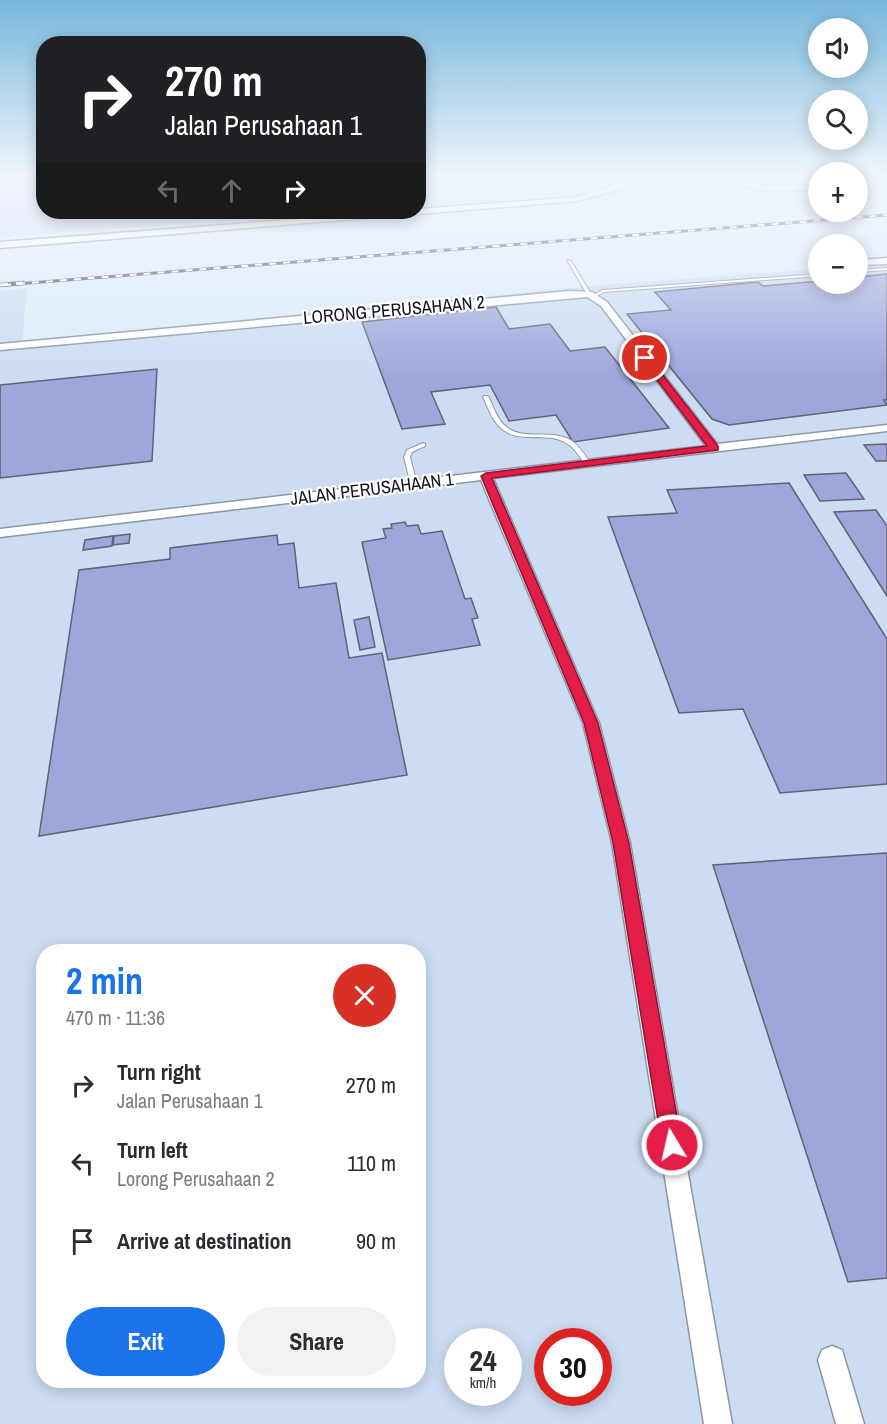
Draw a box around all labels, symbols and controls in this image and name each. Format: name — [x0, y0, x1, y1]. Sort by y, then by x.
map controls — [808, 18, 868, 294]
button: sound — [808, 18, 868, 78]
text: 270 m — [165, 53, 263, 109]
icon: right — [66, 60, 144, 138]
button: search — [808, 90, 868, 150]
text: Jalan Perusahaan 1 — [165, 107, 362, 143]
button: + — [808, 162, 868, 222]
icon: left — [152, 174, 185, 207]
icon: ahead — [215, 174, 248, 207]
icon: right — [278, 174, 311, 207]
button: − — [808, 234, 868, 294]
street label: LORONG PERUSAHAAN 2 — [302, 289, 486, 330]
pin — [619, 332, 670, 383]
icon: arrive — [628, 341, 661, 374]
street label: JALAN PERUSAHAAN 1 — [289, 466, 456, 511]
text: 2 min — [66, 957, 143, 1005]
button: close — [333, 964, 396, 1027]
text: 470 m · 11:36 — [66, 1004, 165, 1031]
text: Turn right — [117, 1057, 201, 1087]
icon: right — [66, 1069, 99, 1102]
text: 270 m — [346, 1070, 396, 1100]
text: Jalan Perusahaan 1 — [117, 1087, 263, 1114]
position arrow — [640, 1113, 704, 1177]
text: Turn left — [117, 1135, 188, 1165]
icon: left — [66, 1147, 99, 1180]
text: 110 m — [347, 1148, 396, 1178]
text: Lorong Perusahaan 2 — [117, 1165, 275, 1192]
icon: arrive — [66, 1225, 99, 1258]
text: Arrive at destination — [117, 1226, 291, 1256]
text: 90 m — [356, 1226, 396, 1256]
button: Exit — [66, 1307, 225, 1376]
button: Share — [237, 1307, 396, 1376]
speed limit sign: 30 — [534, 1328, 612, 1406]
text: 24 — [469, 1340, 497, 1380]
text: km/h — [470, 1372, 496, 1393]

